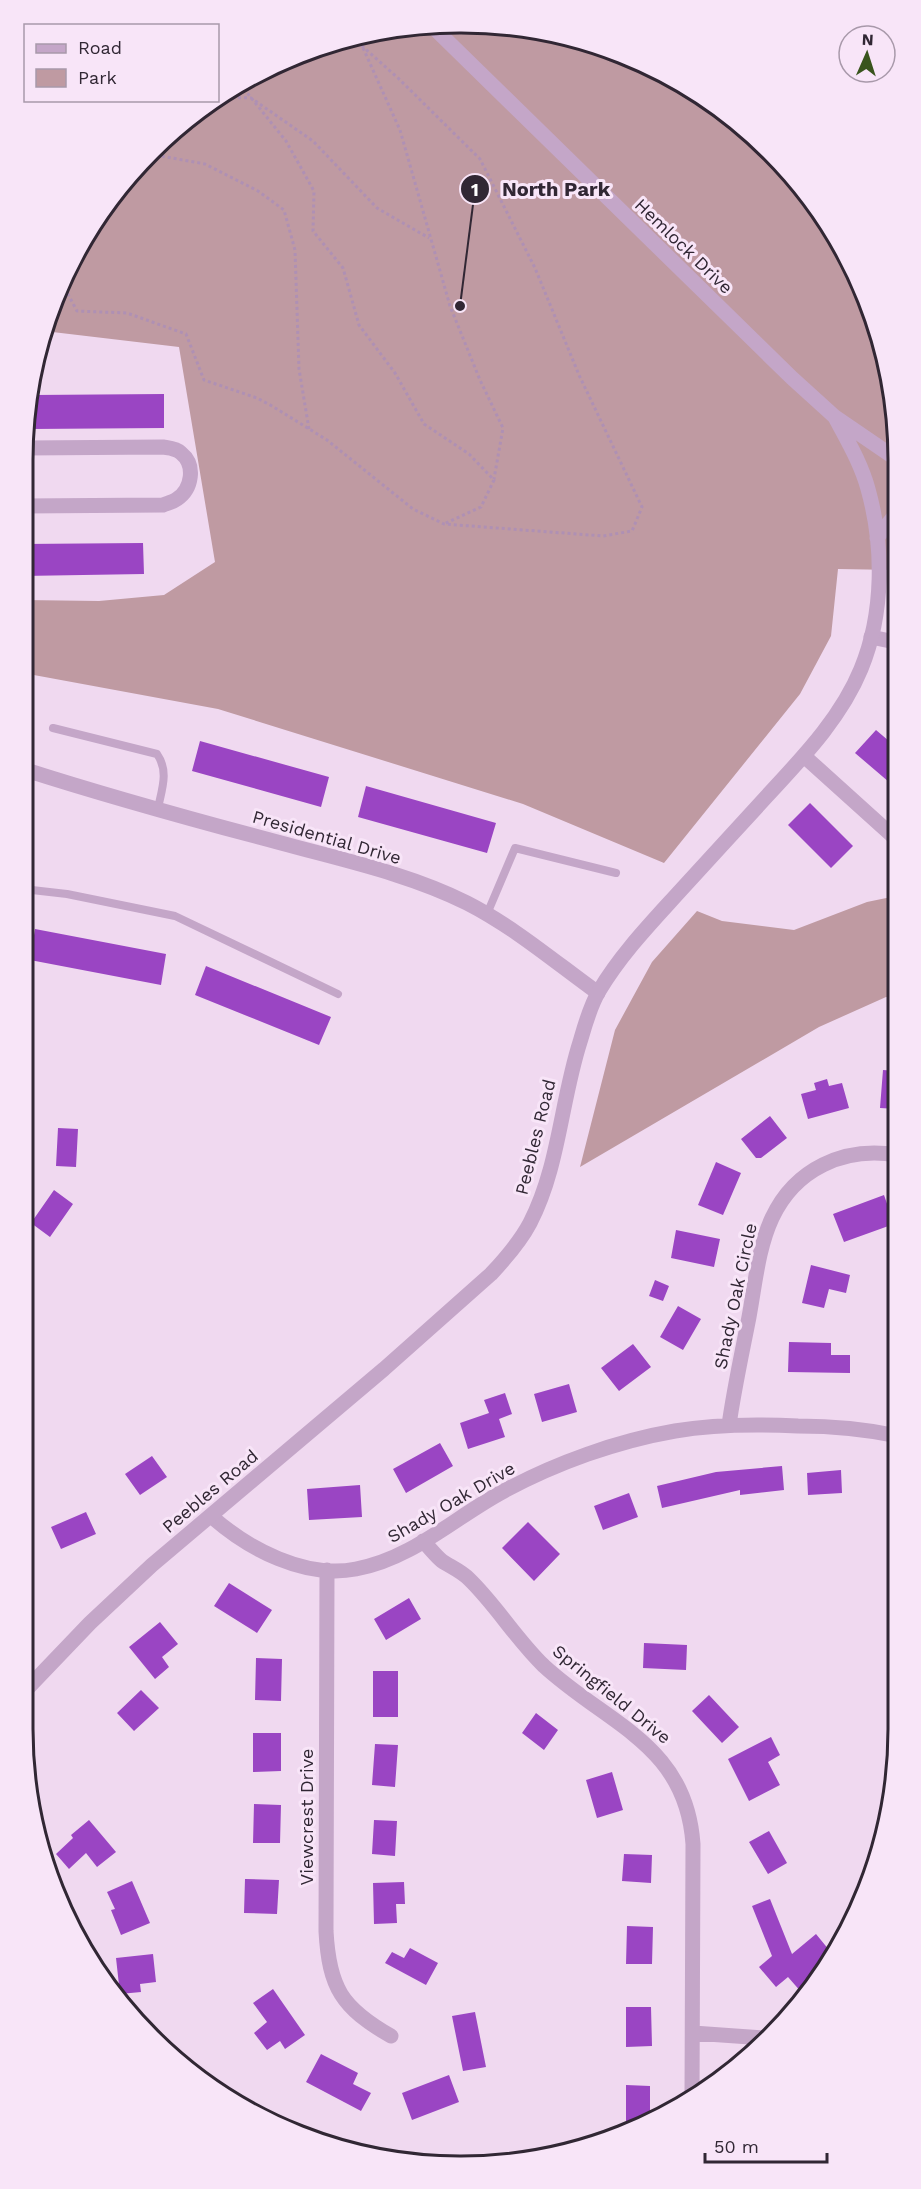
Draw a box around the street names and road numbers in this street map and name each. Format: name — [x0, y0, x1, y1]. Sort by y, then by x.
street label: Hemlock Drive — [631, 194, 737, 298]
street label: Presidential Drive — [250, 806, 404, 868]
street label: Peebles Road — [510, 1077, 560, 1197]
street label: Shady Oak Circle — [709, 1221, 761, 1371]
street label: Peebles Road — [158, 1445, 262, 1537]
street label: Shady Oak Drive — [384, 1457, 518, 1547]
street label: Springfield Drive — [549, 1640, 675, 1748]
street label: Viewcrest Drive — [296, 1749, 317, 1885]

